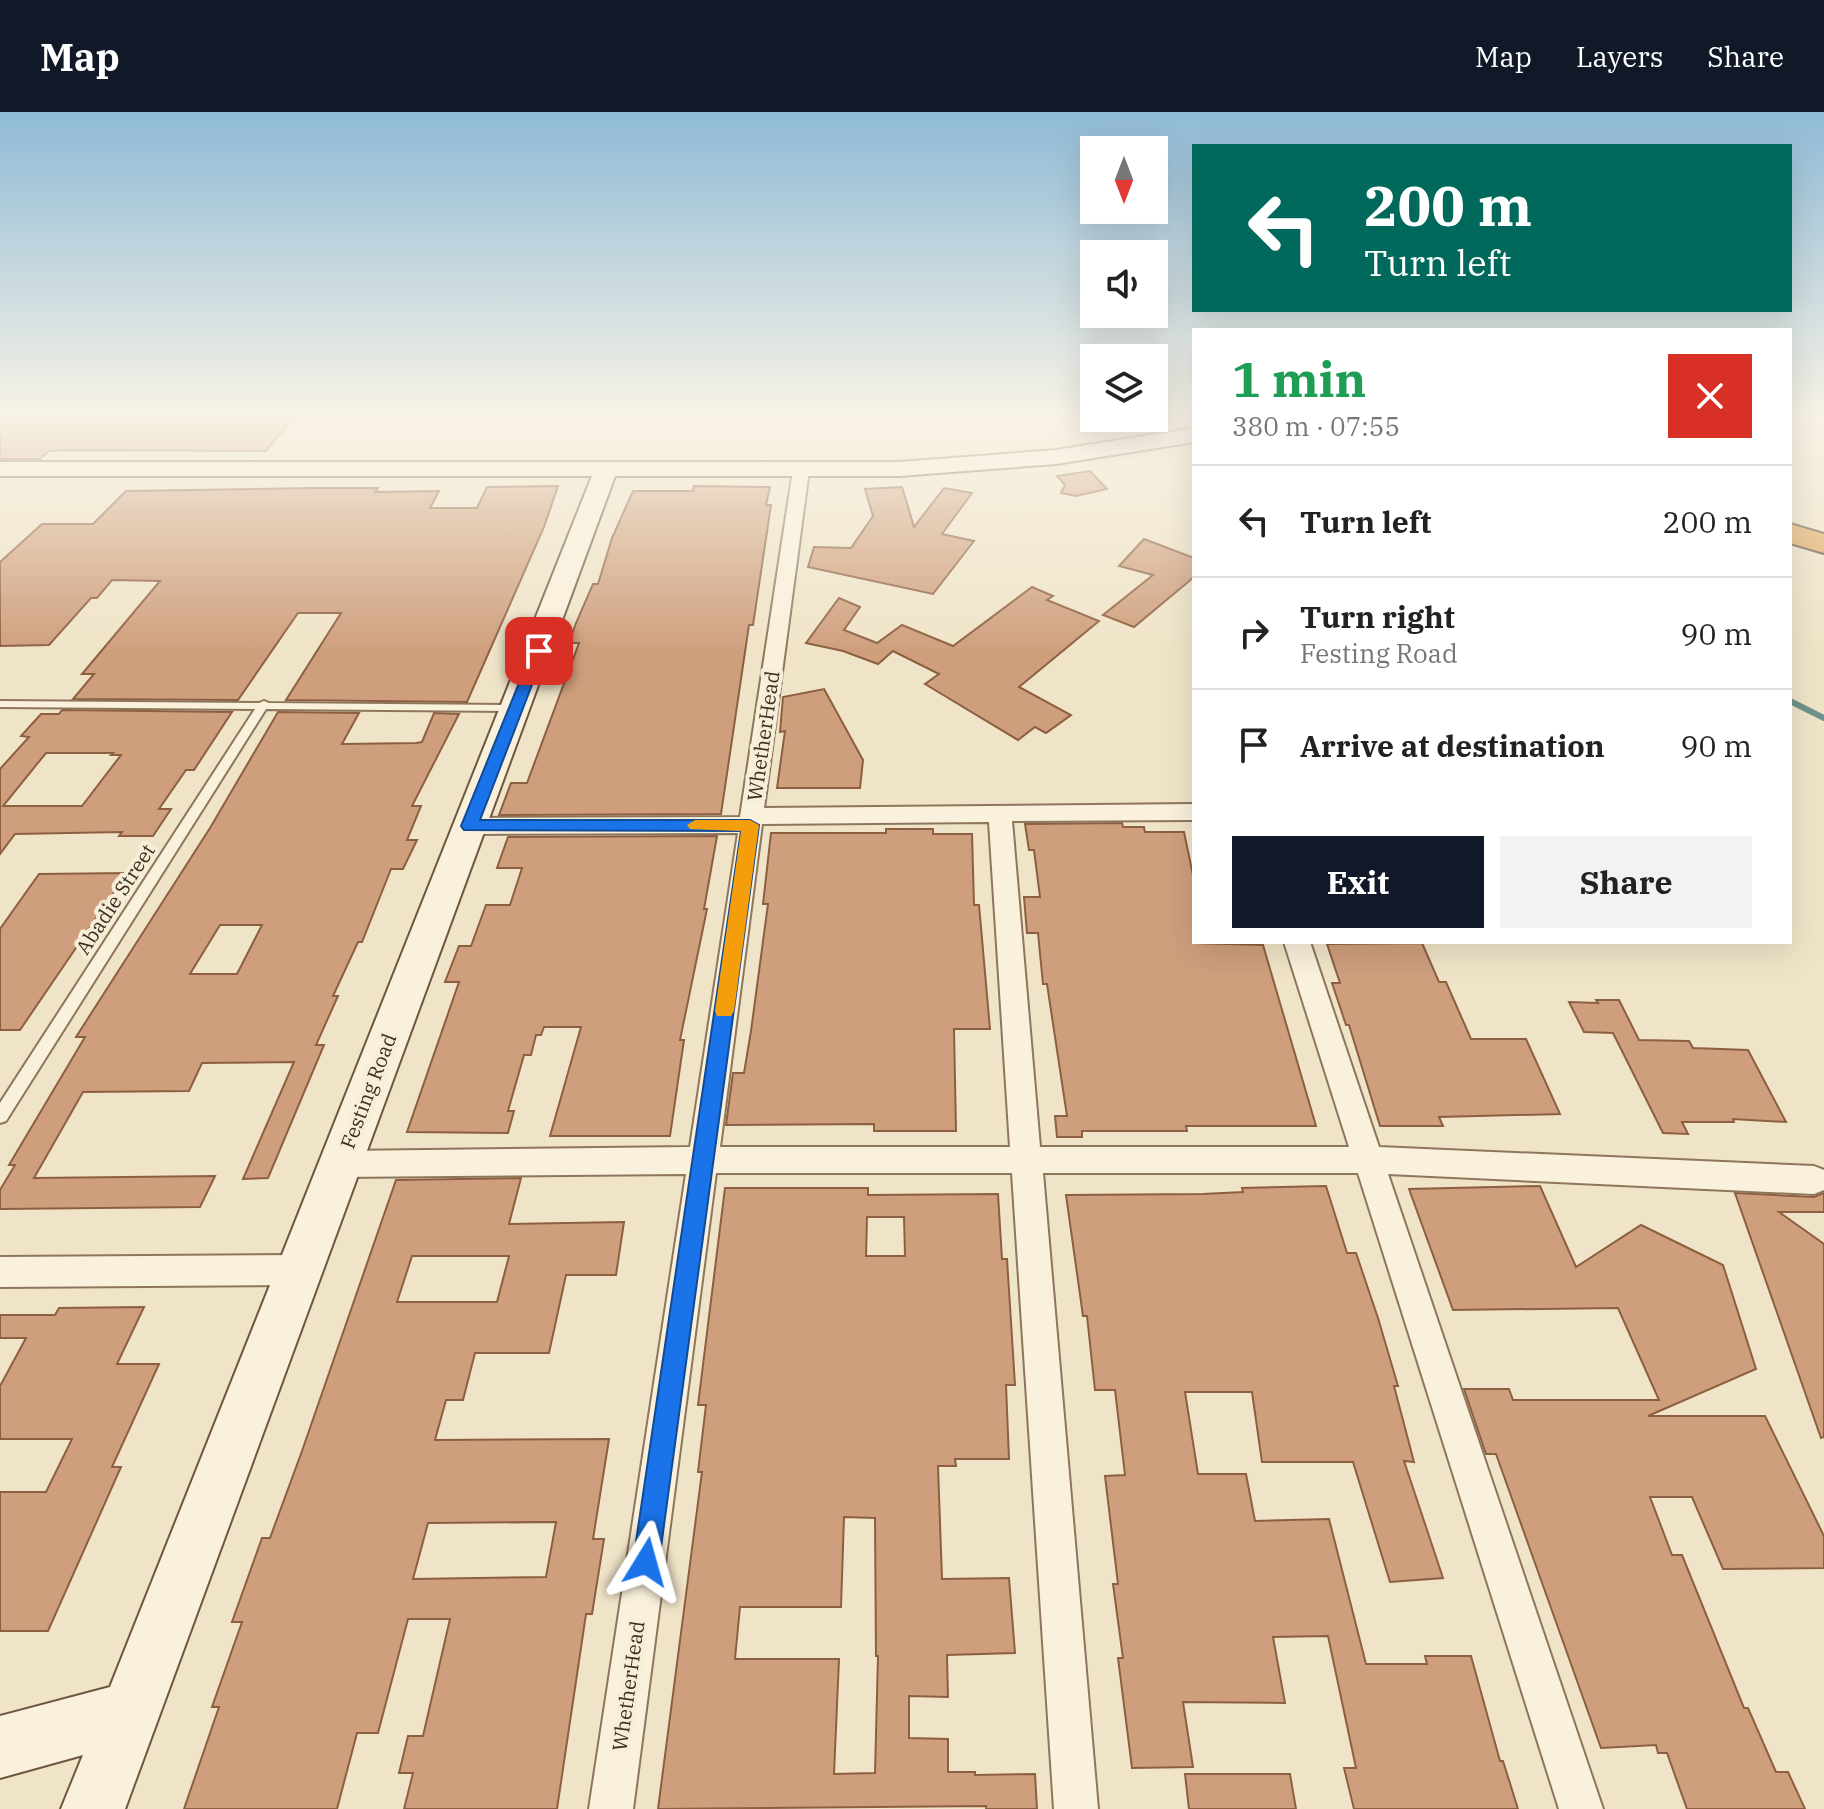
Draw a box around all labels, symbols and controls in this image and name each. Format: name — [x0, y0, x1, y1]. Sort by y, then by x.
text: Map — [40, 32, 120, 81]
text: Map — [1475, 38, 1532, 75]
text: Layers — [1576, 38, 1663, 75]
text: Share — [1707, 38, 1784, 75]
north arrow — [1080, 136, 1168, 224]
map controls — [1080, 136, 1168, 432]
text: 200 m — [1364, 169, 1532, 241]
icon: left — [1232, 176, 1336, 280]
text: Turn left — [1364, 239, 1511, 286]
button: sound — [1080, 240, 1168, 328]
button: layers — [1080, 344, 1168, 432]
text: 1 min — [1232, 348, 1366, 410]
button: close — [1668, 354, 1752, 438]
text: 380 m · 07:55 — [1232, 409, 1400, 443]
icon: left — [1232, 499, 1276, 543]
text: Turn left — [1300, 502, 1432, 541]
text: 200 m — [1662, 502, 1752, 541]
text: Turn right — [1300, 597, 1455, 636]
icon: right — [1232, 611, 1276, 655]
text: 90 m — [1680, 614, 1752, 653]
pin — [505, 617, 573, 685]
icon: arrive — [517, 629, 561, 673]
text: Festing Road — [1300, 636, 1458, 670]
street label: WhetherHead — [740, 669, 786, 803]
icon: arrive — [1232, 723, 1276, 767]
text: Arrive at destination — [1300, 726, 1605, 765]
text: 90 m — [1680, 726, 1752, 765]
button: Exit — [1232, 836, 1484, 928]
button: Share — [1500, 836, 1752, 928]
street label: Abadie Street — [69, 838, 161, 960]
street label: Festing Road — [334, 1029, 402, 1153]
position arrow — [604, 1520, 688, 1604]
street label: WhetherHead — [605, 1619, 651, 1753]

